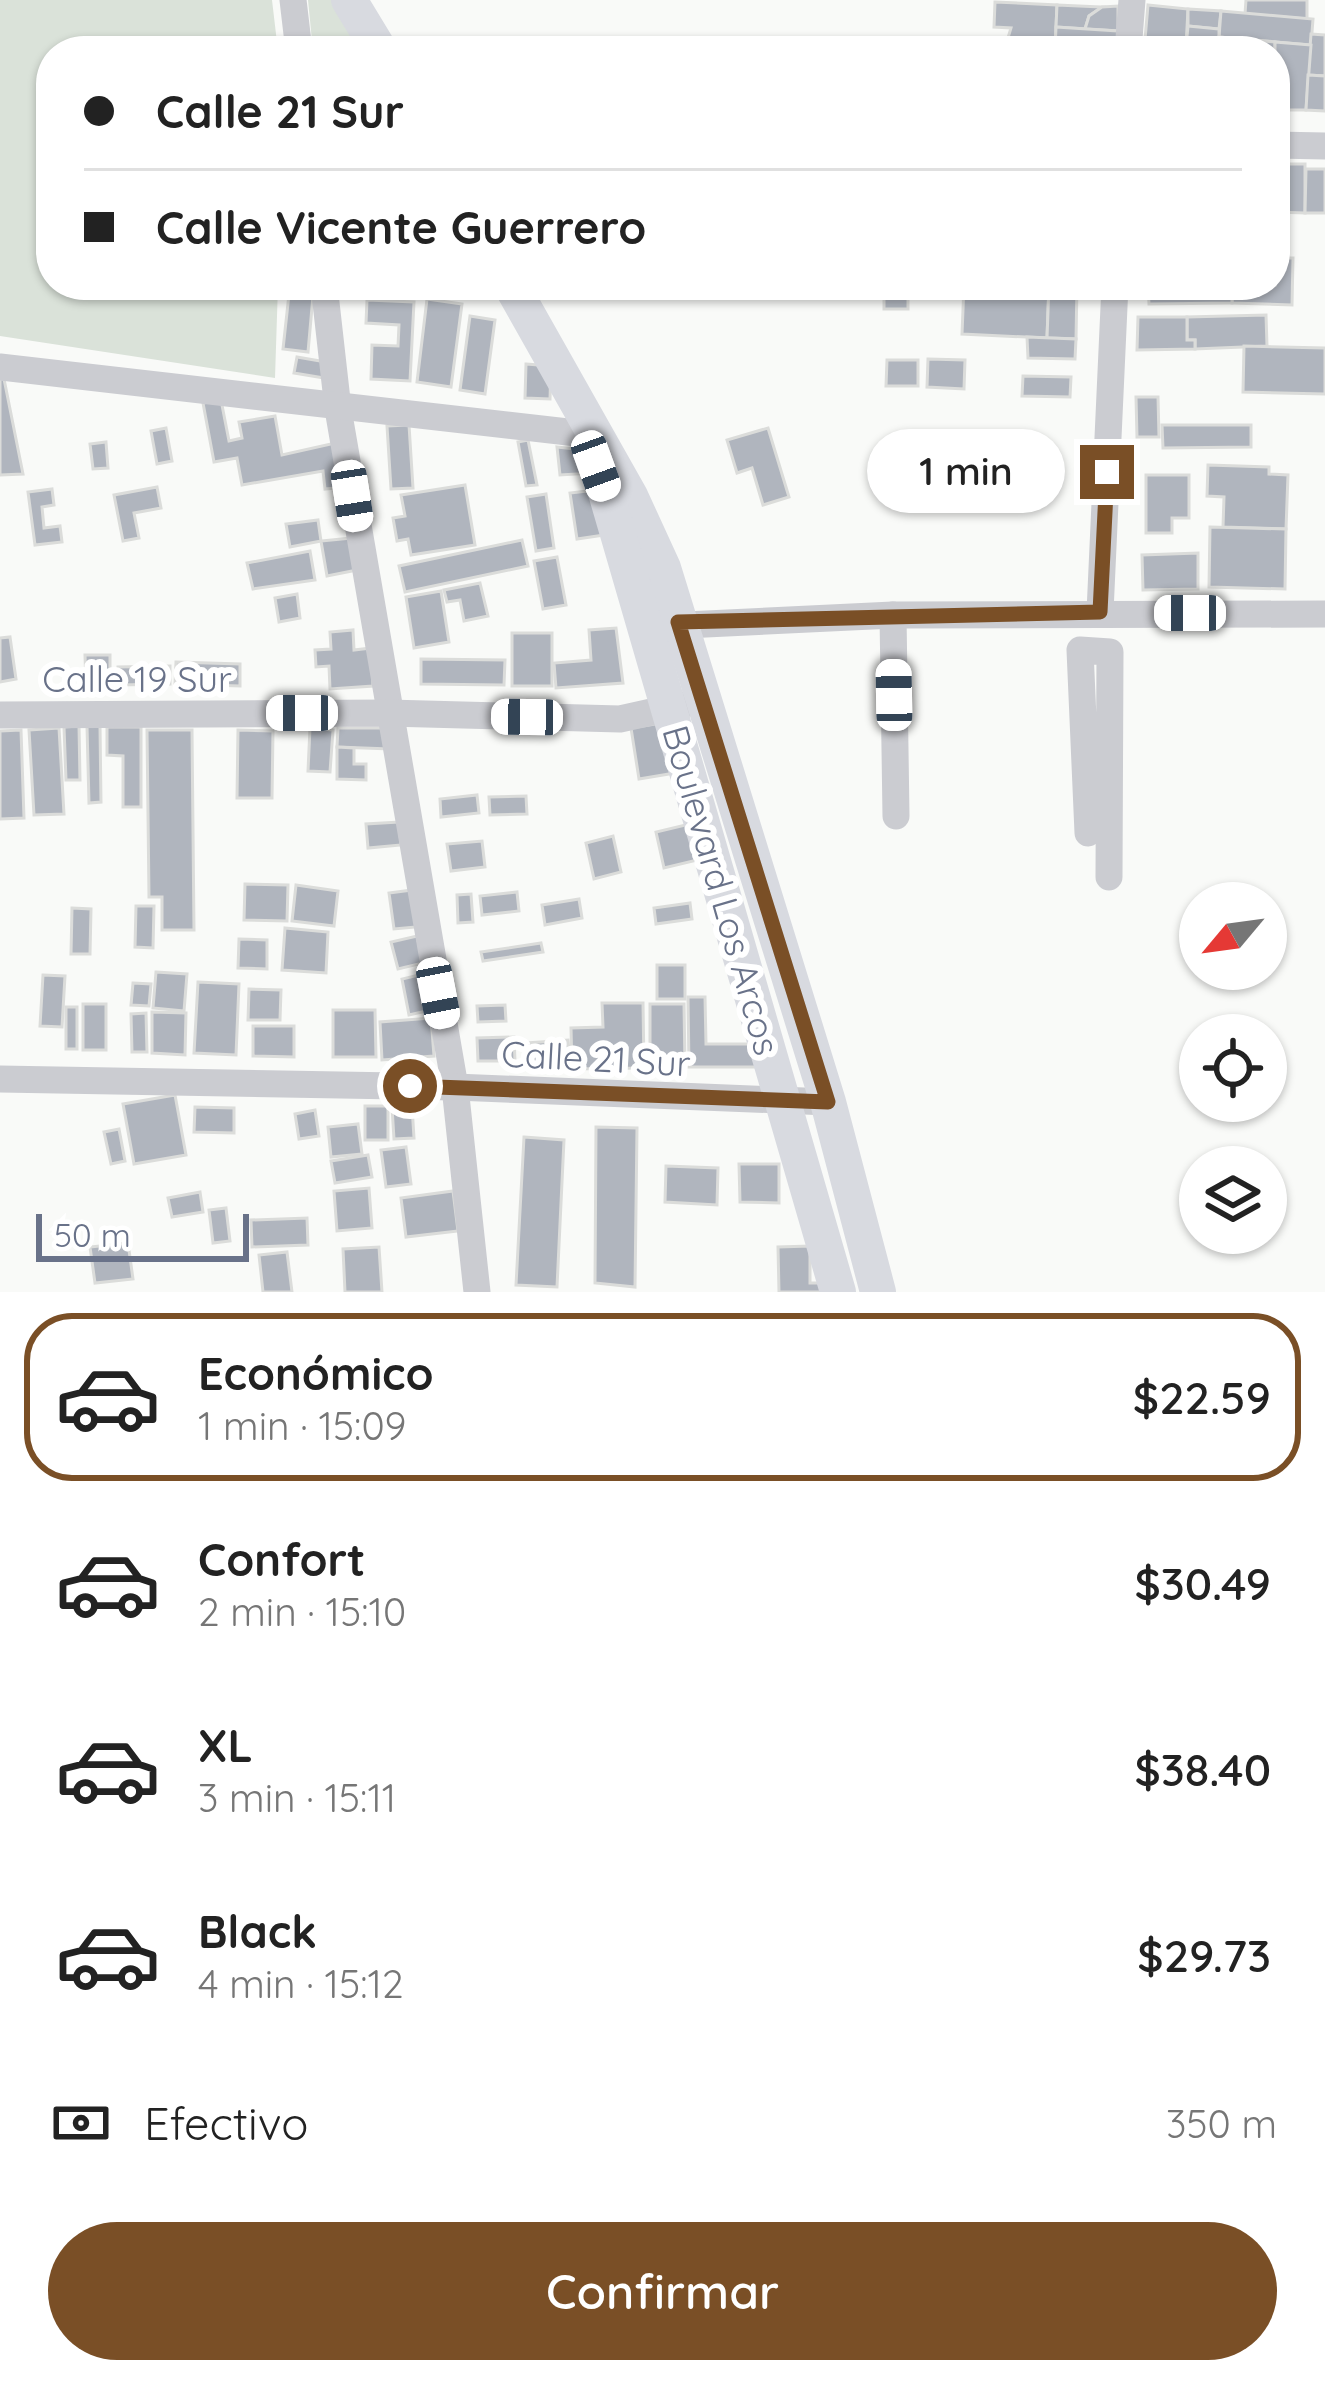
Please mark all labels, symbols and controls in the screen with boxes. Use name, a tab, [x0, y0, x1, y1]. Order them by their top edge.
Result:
text: Calle 21 Sur	[156, 83, 404, 139]
text: Calle Vicente Guerrero	[156, 199, 646, 255]
car	[567, 426, 625, 506]
callout: 1 min	[867, 430, 1065, 514]
route end	[1080, 445, 1134, 499]
text: 1 min	[919, 446, 1013, 495]
car	[329, 458, 375, 534]
car	[1154, 595, 1226, 631]
street label: Calle 19 Sur	[42, 656, 232, 701]
car	[875, 659, 913, 731]
car	[266, 695, 338, 731]
car	[491, 698, 563, 736]
street label: Boulevard Los Arcos	[653, 720, 791, 1060]
north arrow	[1179, 882, 1287, 990]
map controls	[1179, 882, 1287, 1254]
car	[413, 954, 463, 1032]
button: locate	[1179, 1014, 1287, 1122]
street label: Calle 21 Sur	[500, 1031, 692, 1085]
route start	[383, 1059, 437, 1113]
button: layers	[1179, 1146, 1287, 1254]
scale bar	[36, 1208, 249, 1261]
text: 50 m	[54, 1214, 131, 1255]
icon: car	[54, 1343, 162, 1451]
text: Económico	[198, 1345, 434, 1401]
text: $22.59	[1133, 1369, 1271, 1425]
text: 1 min · 15:09	[198, 1401, 406, 1450]
icon: car	[54, 1529, 162, 1637]
text: Confort	[198, 1531, 365, 1587]
text: $30.49	[1134, 1555, 1271, 1611]
text: 2 min · 15:10	[198, 1587, 406, 1636]
icon: car	[54, 1715, 162, 1823]
text: XL	[198, 1717, 253, 1773]
text: $38.40	[1134, 1741, 1271, 1797]
text: 3 min · 15:11	[198, 1773, 396, 1822]
icon: car	[54, 1901, 162, 2009]
text: Black	[198, 1903, 317, 1959]
text: $29.73	[1137, 1927, 1271, 1983]
text: 4 min · 15:12	[198, 1959, 404, 2008]
icon: cash	[48, 2090, 114, 2156]
text: Efectivo	[144, 2095, 308, 2151]
text: 350 m	[1166, 2099, 1277, 2148]
button: Confirmar	[48, 2222, 1277, 2360]

